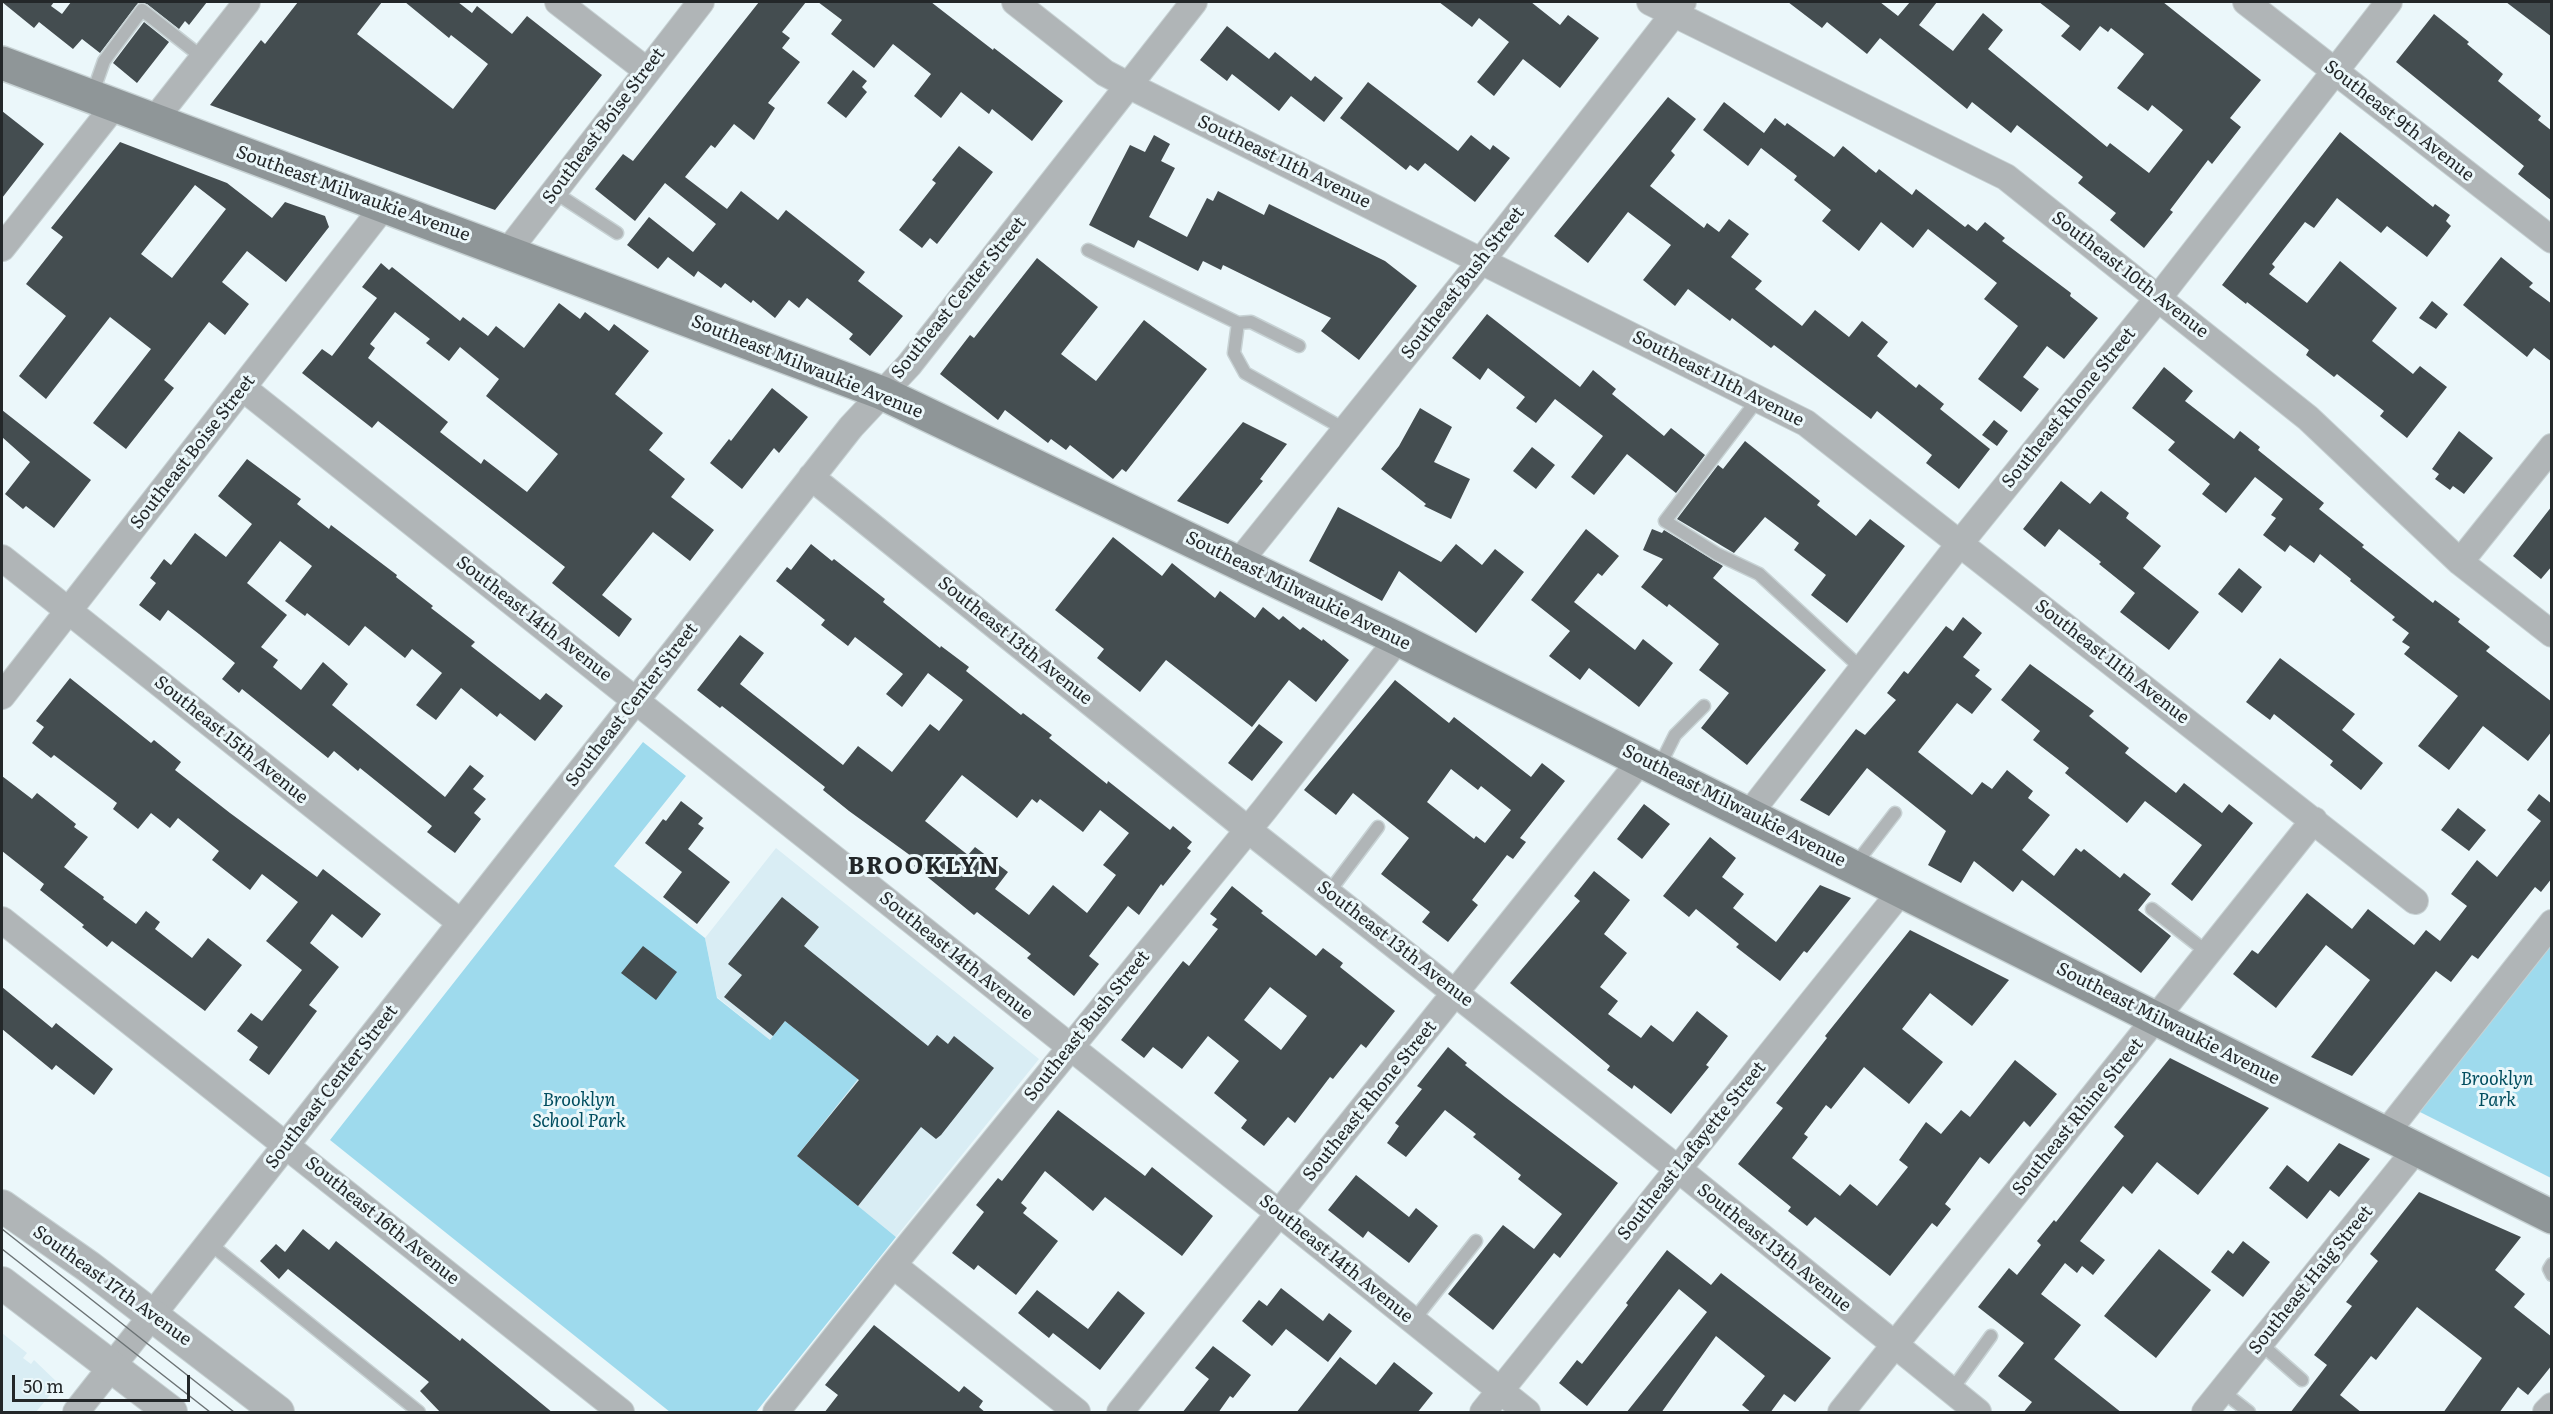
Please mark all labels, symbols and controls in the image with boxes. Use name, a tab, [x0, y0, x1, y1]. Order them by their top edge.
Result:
street label: Southeast Boise Street	[538, 44, 670, 208]
street label: Southeast 9th Avenue	[2320, 56, 2478, 186]
street label: Southeast 11th Avenue	[1194, 111, 1374, 213]
street label: Southeast Milwaukie Avenue	[233, 142, 473, 246]
street label: Southeast Bush Street	[1397, 203, 1529, 363]
street label: Southeast 10th Avenue	[2047, 207, 2213, 343]
street label: Southeast Center Street	[887, 213, 1031, 383]
street label: Southeast Milwaukie Avenue	[688, 311, 926, 423]
street label: Southeast Rhone Street	[1998, 323, 2140, 493]
street label: Southeast 11th Avenue	[1629, 326, 1807, 432]
street label: Southeast Boise Street	[126, 371, 260, 533]
street label: Southeast Milwaukie Avenue	[1182, 527, 1414, 655]
street label: Southeast 14th Avenue	[452, 552, 616, 686]
street label: Southeast 13th Avenue	[934, 572, 1096, 710]
street label: Southeast 11th Avenue	[2031, 595, 2193, 729]
street label: Southeast Center Street	[561, 619, 703, 791]
street label: Southeast 15th Avenue	[150, 671, 312, 809]
street label: Southeast Milwaukie Avenue	[1619, 740, 1849, 872]
district label: BROOKLYN	[848, 853, 1000, 881]
street label: Southeast 13th Avenue	[1313, 876, 1477, 1012]
street label: Southeast 14th Avenue	[875, 887, 1037, 1025]
street label: Southeast Bush Street	[1020, 946, 1154, 1106]
street label: Southeast Milwaukie Avenue	[2053, 958, 2283, 1090]
street label: Southeast Center Street	[261, 1001, 403, 1173]
street label: Southeast Rhone Street	[1299, 1016, 1441, 1186]
street label: Southeast Rhine Street	[2008, 1034, 2148, 1200]
street label: Southeast Lafayette Street	[1613, 1057, 1771, 1245]
park label: Brooklyn Park	[2461, 1069, 2533, 1112]
park label: Brooklyn School Park	[532, 1090, 626, 1132]
street label: Southeast 16th Avenue	[301, 1152, 463, 1290]
street label: Southeast 13th Avenue	[1693, 1179, 1855, 1317]
street label: Southeast 14th Avenue	[1255, 1190, 1417, 1328]
street label: Southeast Haig Street	[2244, 1201, 2378, 1359]
street label: Southeast 17th Avenue	[28, 1221, 196, 1351]
scale bar	[15, 1363, 194, 1401]
text: 50 m	[23, 1372, 64, 1399]

